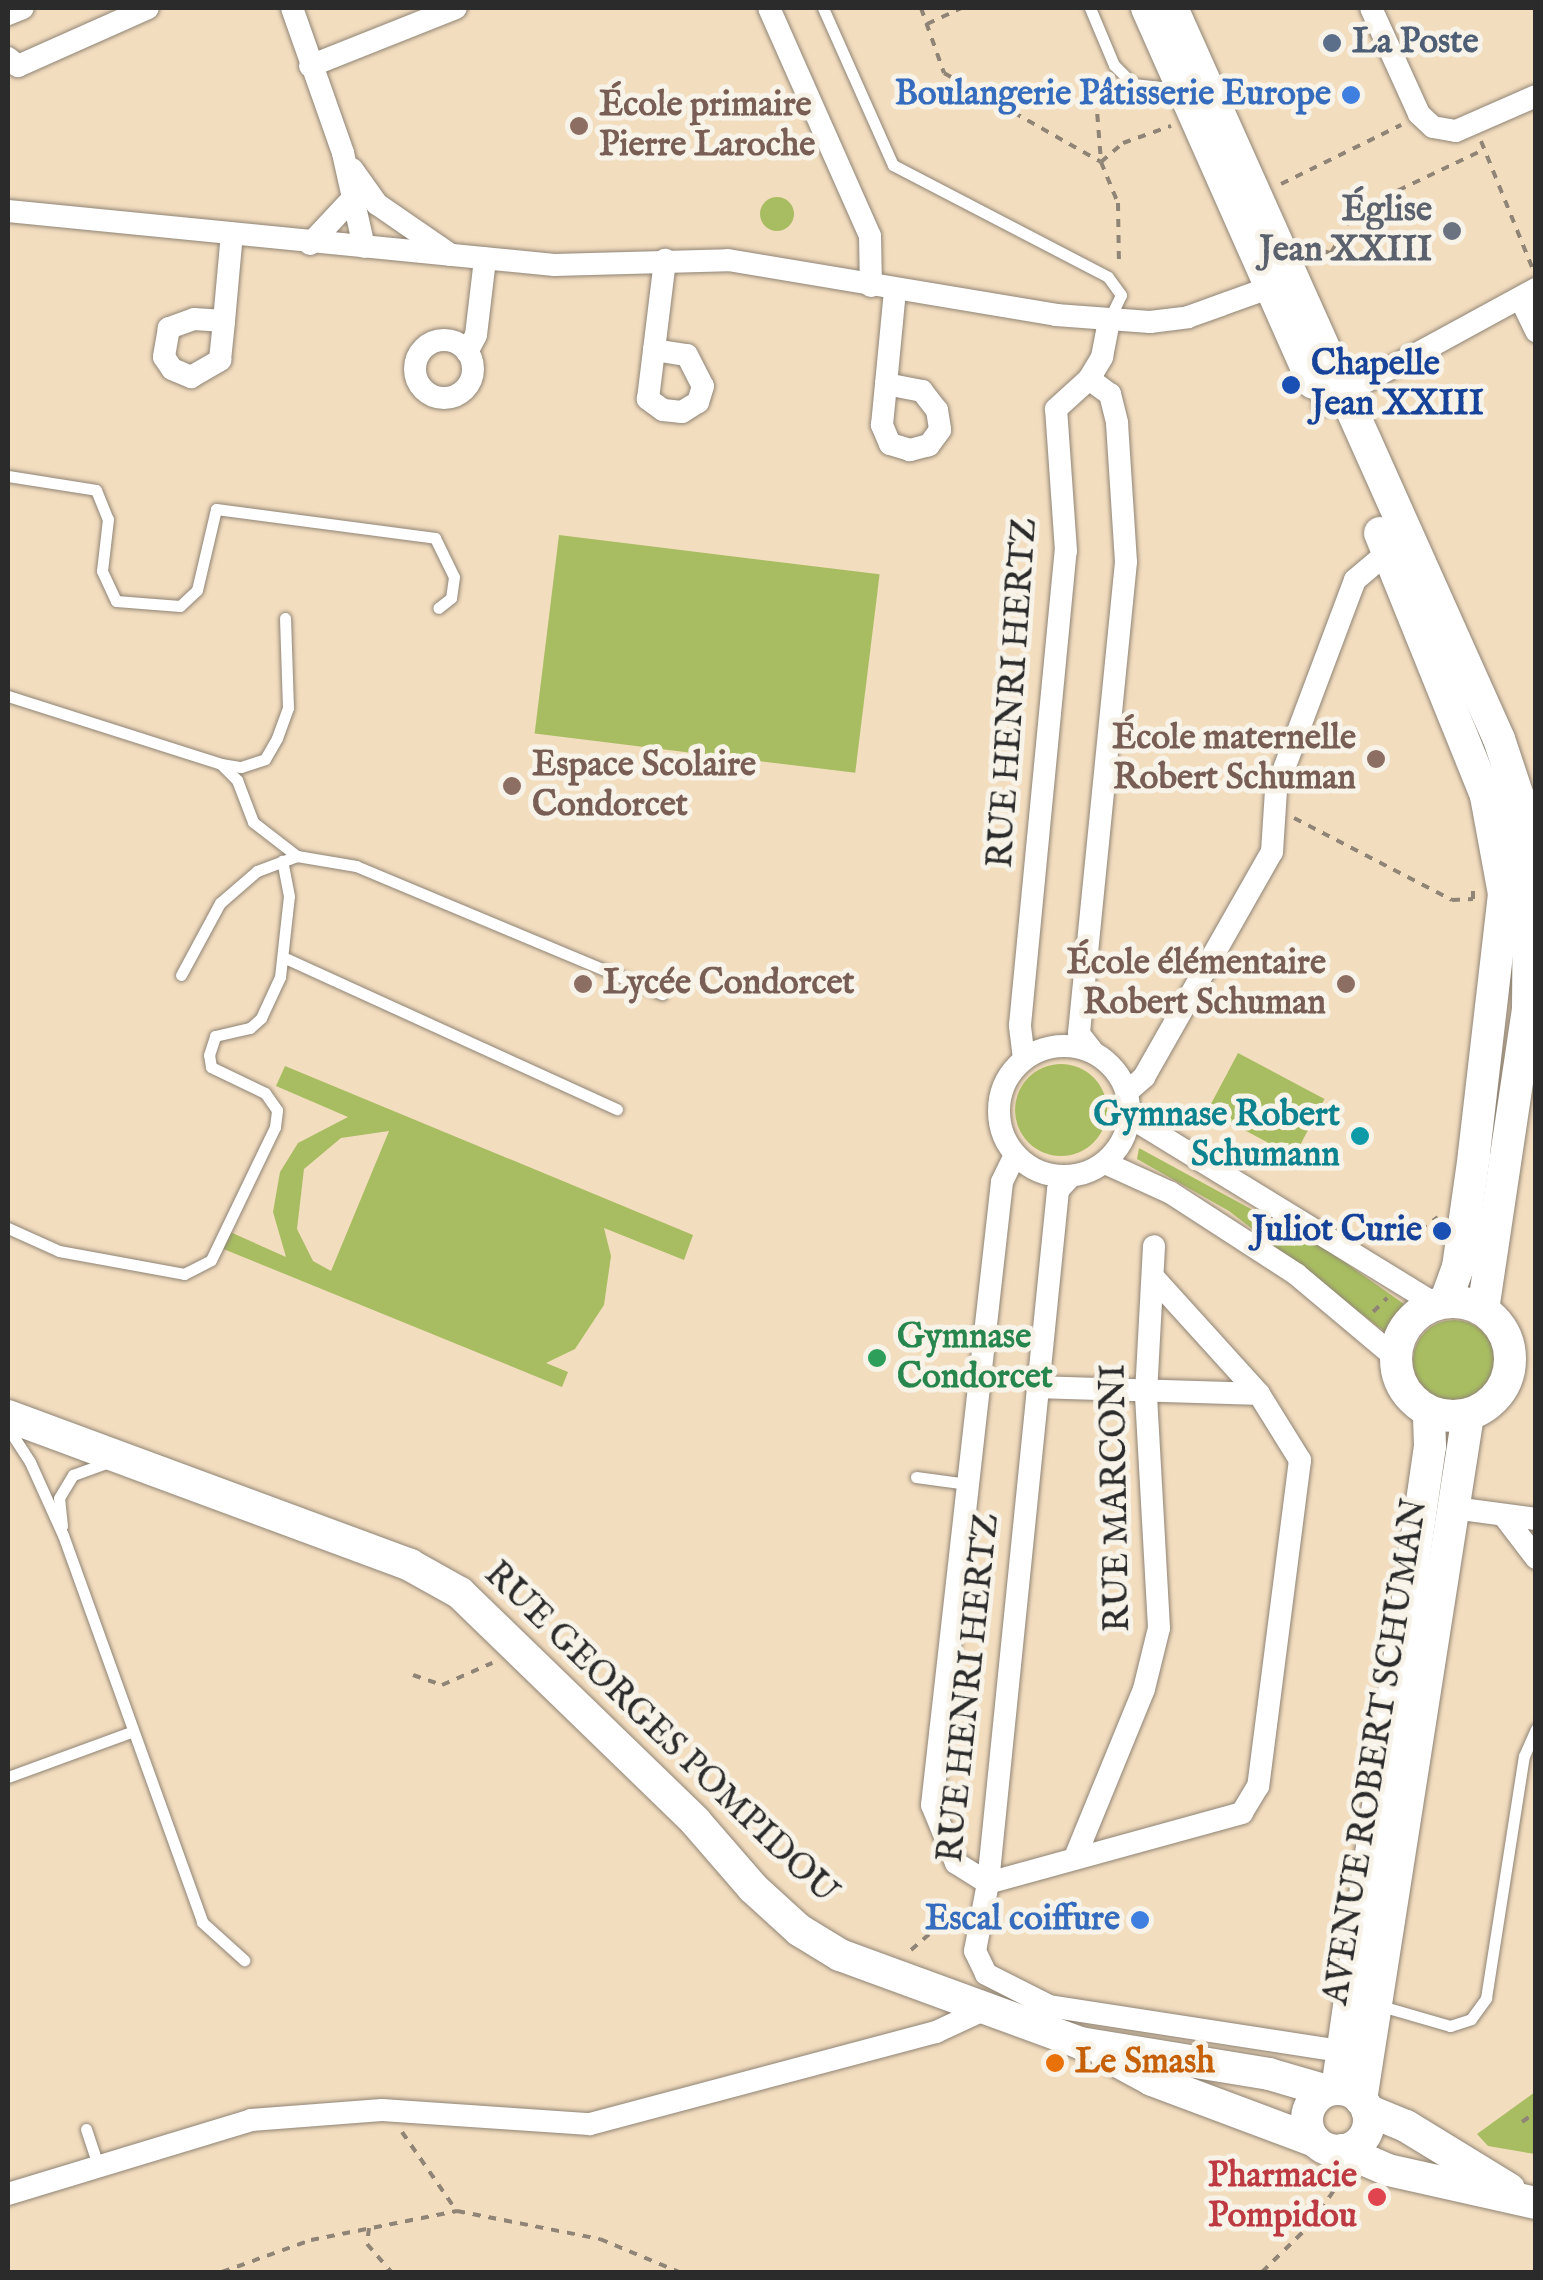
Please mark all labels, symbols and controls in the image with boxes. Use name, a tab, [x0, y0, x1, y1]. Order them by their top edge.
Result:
place label: La Poste	[1352, 22, 1478, 64]
marker: La Poste	[1321, 32, 1343, 54]
place label: Boulangerie Pâtisserie Europe	[895, 74, 1331, 116]
marker: Boulangerie Pâtisserie Europe	[1340, 84, 1362, 106]
place label: École primaire Pierre Laroche	[599, 85, 815, 167]
marker: École primaire Pierre Laroche	[568, 115, 590, 137]
place label: Église Jean XXIII	[1259, 190, 1432, 272]
marker: Église Jean XXIII	[1441, 220, 1463, 242]
place label: Chapelle Jean XXIII	[1311, 344, 1484, 426]
marker: Chapelle Jean XXIII	[1280, 374, 1302, 396]
street label: RUE HENRI HERTZ	[981, 517, 1047, 869]
place label: École maternelle Robert Schuman	[1112, 718, 1356, 800]
place label: Espace Scolaire Condorcet	[532, 745, 756, 827]
marker: École maternelle Robert Schuman	[1365, 748, 1387, 770]
marker: Espace Scolaire Condorcet	[501, 775, 523, 797]
place label: École élémentaire Robert Schuman	[1066, 943, 1326, 1025]
place label: Lycée Condorcet	[603, 963, 855, 1005]
marker: Lycée Condorcet	[572, 973, 594, 995]
marker: École élémentaire Robert Schuman	[1335, 973, 1357, 995]
place label: Gymnase Robert Schumann	[1093, 1095, 1340, 1177]
marker: Gymnase Robert Schumann	[1349, 1125, 1371, 1147]
place label: Juliot Curie	[1252, 1210, 1422, 1252]
marker: Juliot Curie	[1431, 1220, 1453, 1242]
place label: Gymnase Condorcet	[897, 1317, 1053, 1399]
marker: Gymnase Condorcet	[866, 1347, 888, 1369]
street label: RUE MARCONI	[1094, 1364, 1140, 1632]
street label: AVENUE ROBERT SCHUMAN	[1316, 1496, 1438, 2008]
street label: RUE HENRI HERTZ	[931, 1511, 1009, 1865]
street label: RUE GEORGES POMPIDOU	[475, 1554, 845, 1914]
place label: Escal coiffure	[925, 1899, 1120, 1941]
marker: Escal coiffure	[1129, 1909, 1151, 1931]
place label: Le Smash	[1075, 2042, 1215, 2084]
marker: Le Smash	[1044, 2052, 1066, 2074]
place label: Pharmacie Pompidou	[1208, 2156, 1357, 2238]
marker: Pharmacie Pompidou	[1366, 2186, 1388, 2208]

